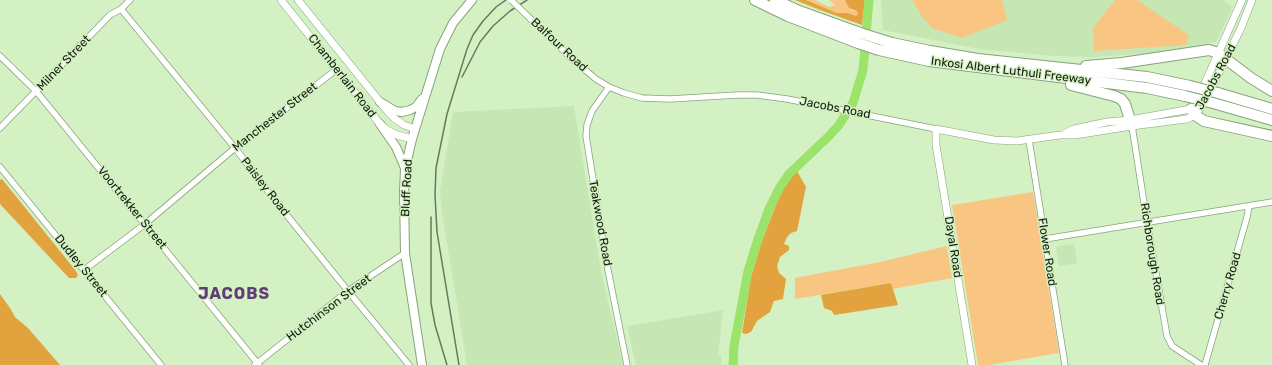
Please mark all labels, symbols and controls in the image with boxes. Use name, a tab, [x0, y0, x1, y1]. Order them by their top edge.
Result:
street label: Balfour Road	[528, 15, 590, 75]
street label: Chamberlain Road	[305, 31, 379, 121]
street label: Milner Street	[34, 32, 94, 94]
street label: Jacobs Road	[1193, 42, 1239, 112]
street label: Inkosi Albert Luthuli Freeway	[930, 54, 1092, 88]
street label: Manchester Street	[230, 79, 320, 155]
street label: Jacobs Road	[798, 94, 872, 122]
street label: Paisley Road	[238, 155, 292, 219]
street label: Bluff Road	[398, 159, 416, 217]
street label: Voortrekker Street	[94, 164, 170, 252]
street label: Teakwood Road	[585, 179, 615, 267]
street label: Richborough Road	[1137, 202, 1167, 306]
street label: Dayal Road	[941, 215, 965, 279]
street label: Flower Road	[1035, 217, 1059, 287]
street label: Dudley Street	[51, 232, 111, 300]
street label: Cherry Road	[1212, 251, 1244, 321]
street label: Hutchinson Street	[284, 271, 374, 345]
district label: JACOBS	[198, 284, 270, 304]

